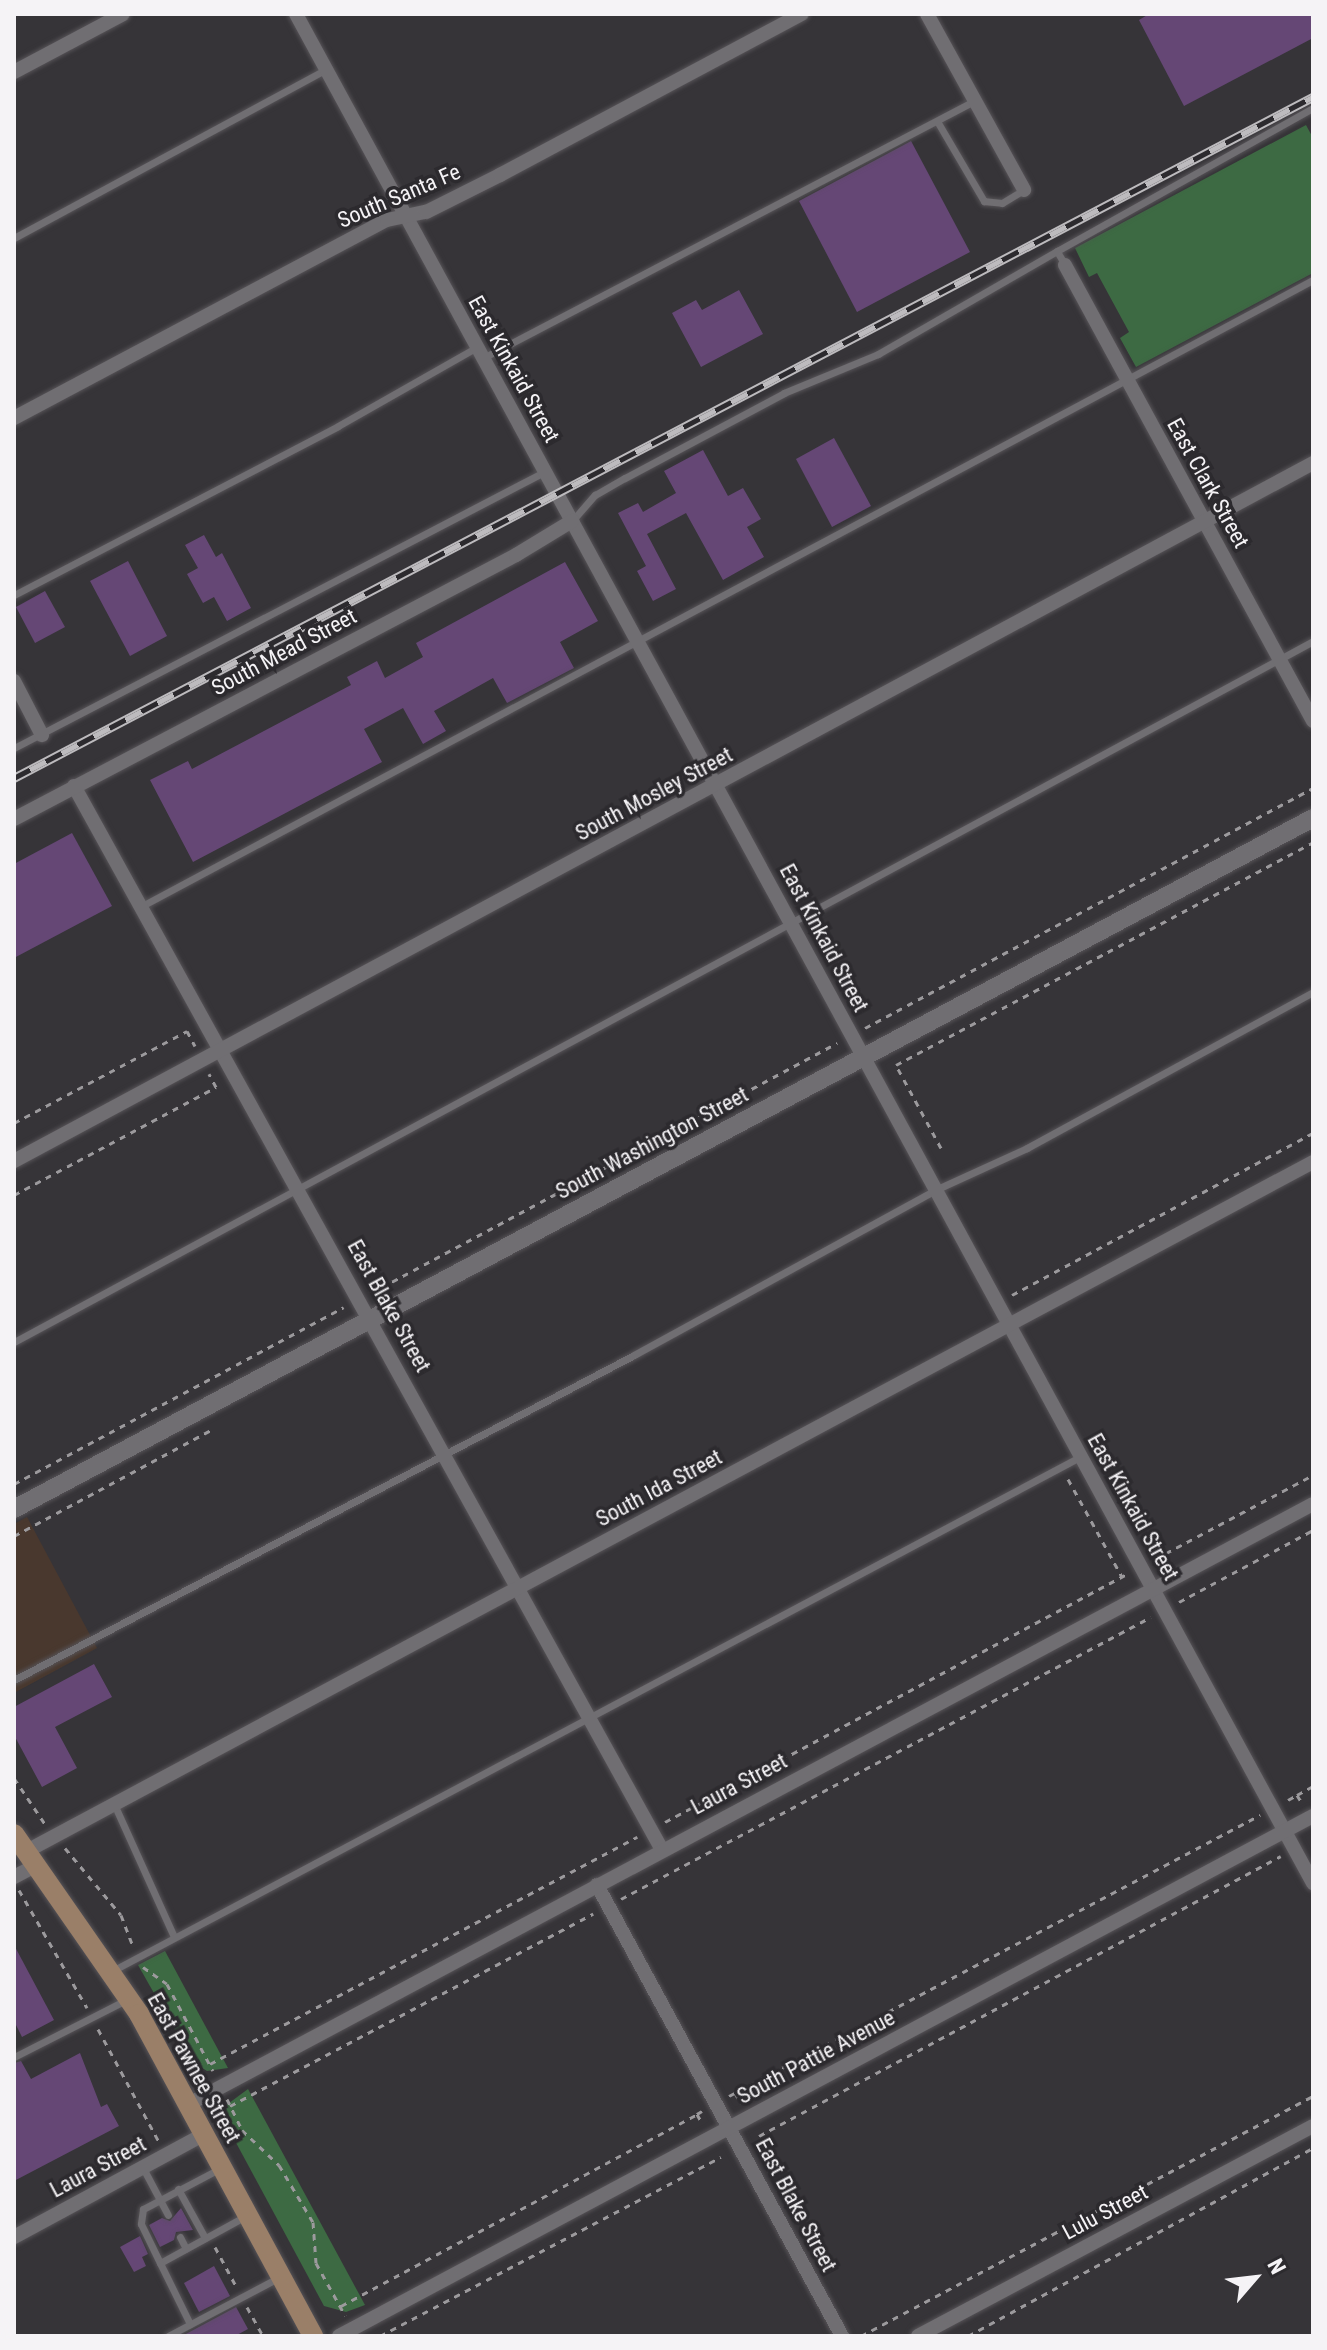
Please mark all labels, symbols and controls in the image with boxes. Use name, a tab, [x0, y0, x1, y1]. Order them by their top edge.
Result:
street label: South Santa Fe	[334, 158, 464, 234]
street label: East Kinkaid Street	[463, 291, 565, 447]
street label: East Clark Street	[1161, 413, 1255, 553]
street label: South Mead Street	[207, 603, 361, 701]
street label: South Mosley Street	[571, 742, 737, 846]
street label: East Kinkaid Street	[774, 859, 874, 1017]
street label: South Washington Street	[551, 1081, 753, 1205]
street label: East Blake Street	[342, 1235, 436, 1377]
street label: East Kinkaid Street	[1082, 1429, 1184, 1585]
street label: South Ida Street	[592, 1444, 726, 1532]
street label: Laura Street	[686, 1748, 792, 1820]
street label: East Pawnee Street	[142, 1988, 246, 2148]
street label: South Pattie Avenue	[733, 2004, 899, 2110]
street label: Laura Street	[45, 2131, 151, 2203]
street label: East Blake Street	[750, 2134, 842, 2276]
street label: Lulu Street	[1058, 2179, 1152, 2245]
north arrow	[1215, 2238, 1295, 2318]
text: N	[1262, 2255, 1291, 2278]

